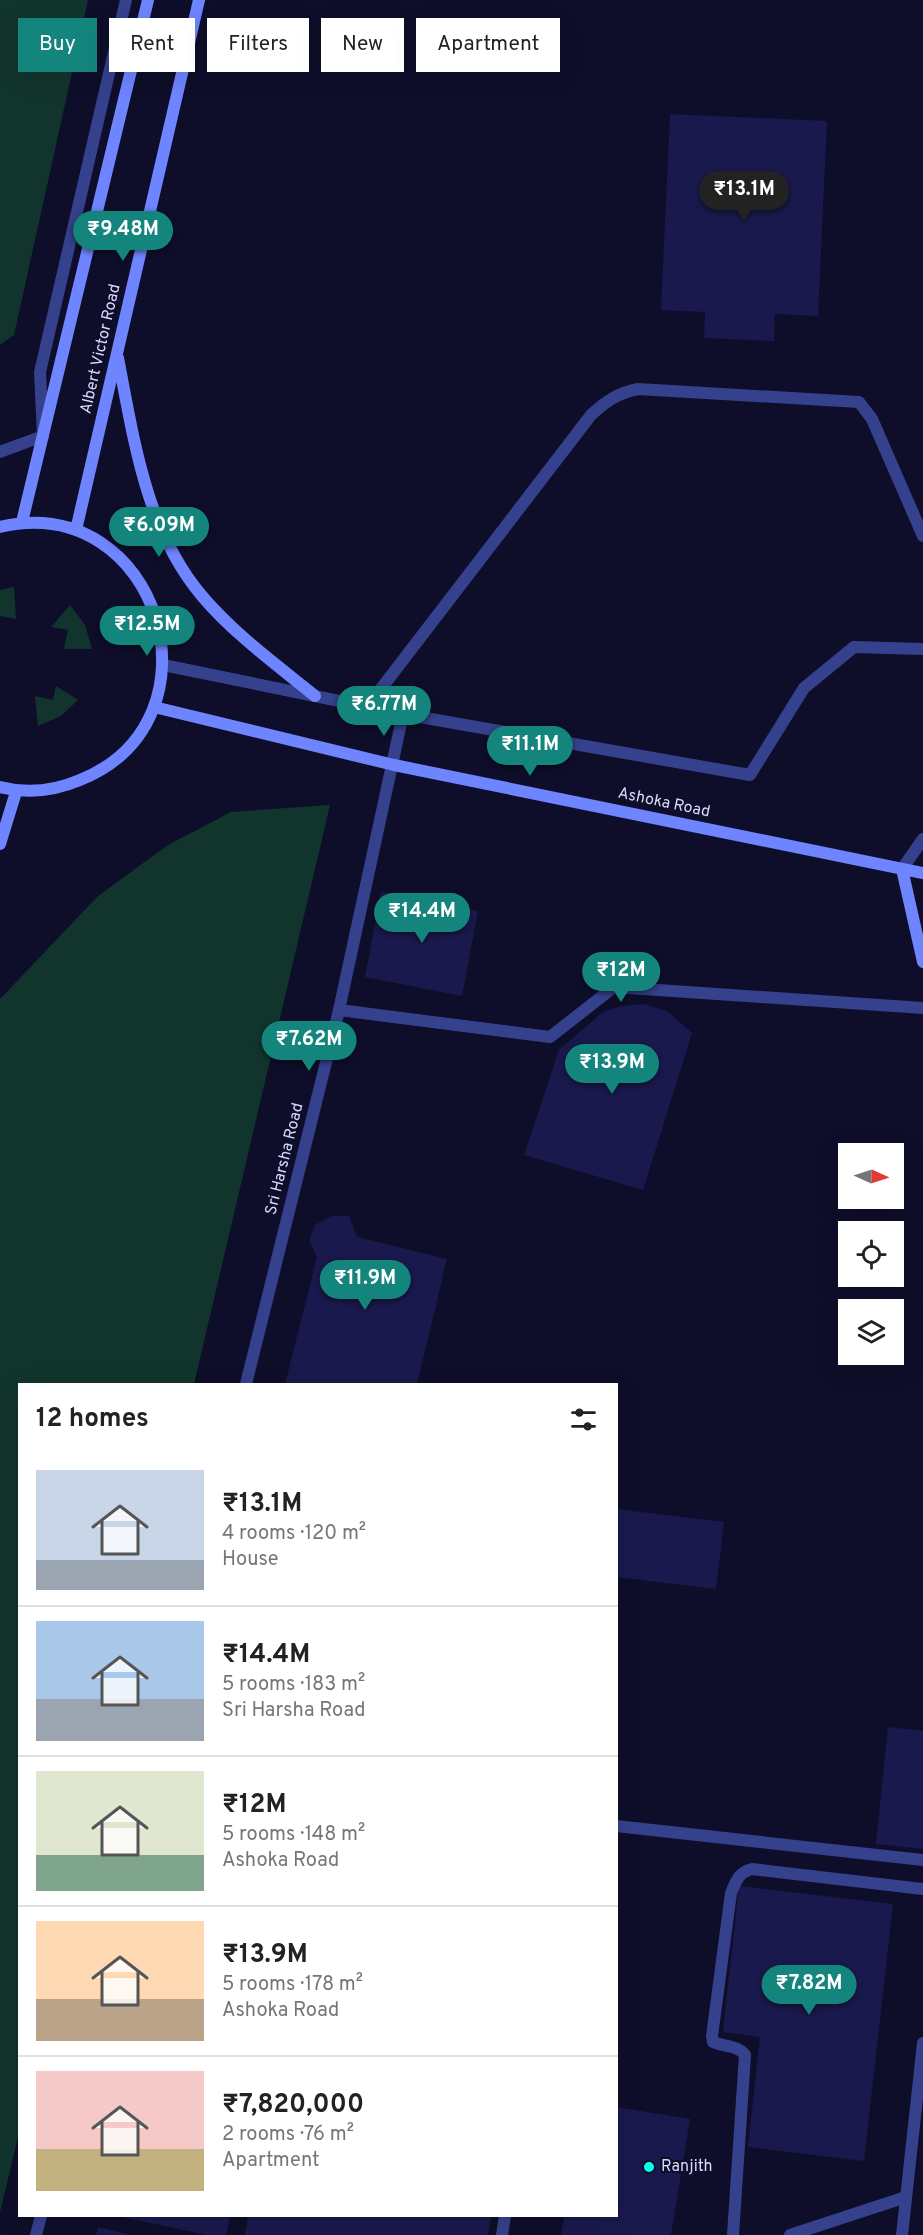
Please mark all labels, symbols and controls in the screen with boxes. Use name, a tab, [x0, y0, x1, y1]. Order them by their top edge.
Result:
chip: Buy	[18, 18, 97, 72]
chip: Rent	[109, 18, 195, 72]
chip: Filters	[207, 18, 309, 72]
chip: New	[321, 18, 404, 72]
chip: Apartment	[416, 18, 560, 72]
pin: ₹13.1M	[695, 171, 793, 222]
text: ₹13.1M	[713, 177, 775, 203]
pin: ₹9.48M	[74, 211, 172, 262]
text: ₹9.48M	[87, 217, 159, 243]
street label: Albert Victor Road	[76, 282, 126, 416]
pin: ₹6.09M	[110, 507, 208, 558]
text: ₹6.09M	[123, 513, 195, 539]
pin: ₹12.5M	[98, 606, 196, 657]
text: ₹12.5M	[114, 612, 180, 638]
pin: ₹6.77M	[335, 686, 433, 737]
text: ₹6.77M	[351, 692, 417, 718]
pin: ₹11.1M	[481, 726, 579, 777]
text: ₹11.1M	[501, 732, 559, 758]
street label: Ashoka Road	[616, 783, 712, 823]
pin: ₹14.4M	[373, 893, 471, 944]
text: ₹14.4M	[388, 899, 456, 925]
pin: ₹12M	[585, 952, 657, 1003]
text: ₹12M	[596, 958, 646, 984]
pin: ₹7.62M	[260, 1021, 358, 1072]
text: ₹7.62M	[276, 1027, 342, 1053]
pin: ₹13.9M	[563, 1044, 661, 1095]
text: ₹13.9M	[579, 1050, 645, 1076]
street label: Sri Harsha Road	[261, 1101, 309, 1217]
north arrow	[838, 1143, 904, 1209]
map controls	[838, 1143, 904, 1365]
button: locate	[838, 1221, 904, 1287]
pin: ₹11.9M	[316, 1260, 414, 1311]
text: ₹11.9M	[334, 1266, 396, 1292]
button: layers	[838, 1299, 904, 1365]
text: 12 homes	[36, 1403, 149, 1436]
icon: filters	[567, 1403, 600, 1436]
text: ₹13.1M	[222, 1488, 302, 1521]
icon: home	[84, 1494, 156, 1566]
text: 4 rooms · 120 m²	[222, 1521, 366, 1547]
text: House	[222, 1547, 278, 1573]
text: ₹14.4M	[222, 1639, 310, 1672]
icon: home	[84, 1645, 156, 1717]
text: 5 rooms · 183 m²	[222, 1672, 365, 1698]
text: Sri Harsha Road	[222, 1698, 365, 1724]
text: ₹12M	[222, 1789, 286, 1822]
icon: home	[84, 1795, 156, 1867]
text: 5 rooms · 148 m²	[222, 1822, 365, 1848]
text: Ashoka Road	[222, 1848, 339, 1874]
text: ₹13.9M	[222, 1939, 308, 1972]
icon: home	[84, 1945, 156, 2017]
pin: ₹7.82M	[760, 1965, 858, 2016]
text: ₹7.82M	[776, 1971, 842, 1997]
text: 5 rooms · 178 m²	[222, 1972, 363, 1998]
text: Ashoka Road	[222, 1998, 339, 2024]
text: ₹7,820,000	[222, 2089, 364, 2122]
icon: home	[84, 2095, 156, 2167]
text: 2 rooms · 76 m²	[222, 2122, 354, 2148]
text: Apartment	[222, 2148, 320, 2174]
place label: Ranjith	[661, 2157, 712, 2177]
marker: Ranjith	[642, 2160, 656, 2174]

